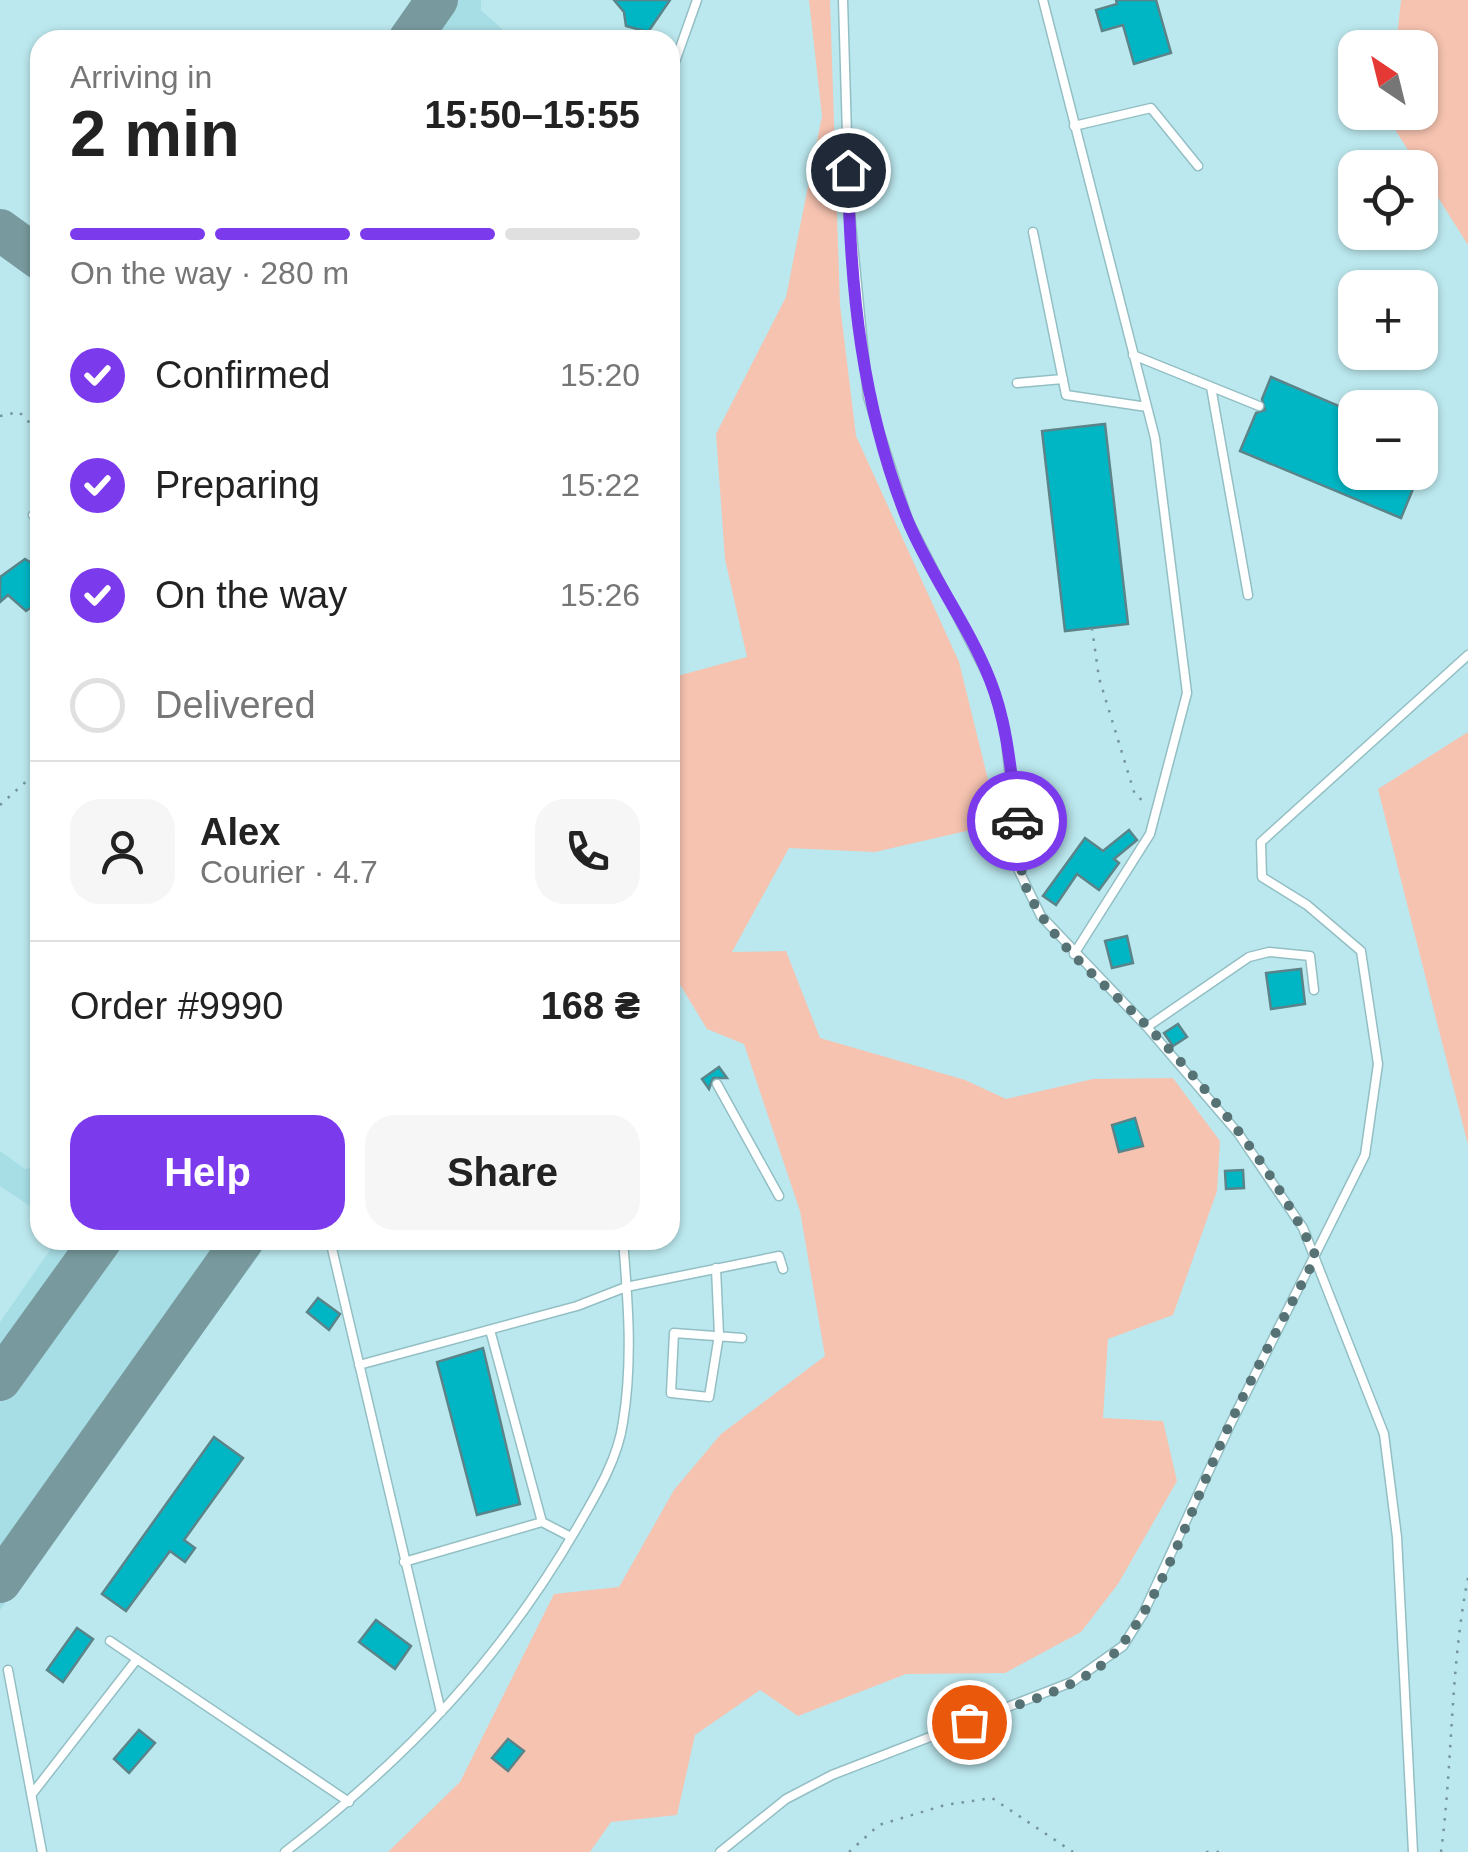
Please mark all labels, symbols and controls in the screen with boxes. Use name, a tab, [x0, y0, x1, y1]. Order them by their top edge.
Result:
north arrow	[1338, 30, 1438, 130]
map controls	[1338, 30, 1438, 490]
text: Arriving in	[70, 59, 212, 95]
text: 15:50–15:55	[424, 94, 640, 136]
text: 2 min	[70, 97, 240, 170]
pin	[806, 128, 891, 213]
icon: home	[821, 143, 876, 198]
button: locate	[1338, 150, 1438, 250]
text: On the way · 280 m	[70, 255, 349, 291]
button: +	[1338, 270, 1438, 370]
icon: check	[70, 348, 125, 403]
text: Confirmed	[155, 354, 330, 396]
text: 15:20	[560, 357, 640, 393]
button: −	[1338, 390, 1438, 490]
icon: check	[70, 458, 125, 513]
text: Preparing	[155, 464, 320, 506]
text: 15:22	[560, 467, 640, 503]
icon: check	[70, 568, 125, 623]
text: On the way	[155, 574, 347, 616]
text: 15:26	[560, 577, 640, 613]
text: Delivered	[155, 684, 316, 726]
courier	[967, 771, 1067, 871]
icon: car	[990, 794, 1045, 849]
button: person	[70, 799, 175, 904]
button: phone	[535, 799, 640, 904]
text: Alex	[200, 811, 280, 853]
text: Courier · 4.7	[200, 854, 378, 890]
text: Order #9990	[70, 985, 283, 1027]
text: 168 ₴	[541, 985, 640, 1027]
button: Help	[70, 1115, 345, 1230]
button: Share	[365, 1115, 640, 1230]
pin	[927, 1680, 1012, 1765]
icon: bag	[942, 1695, 997, 1750]

